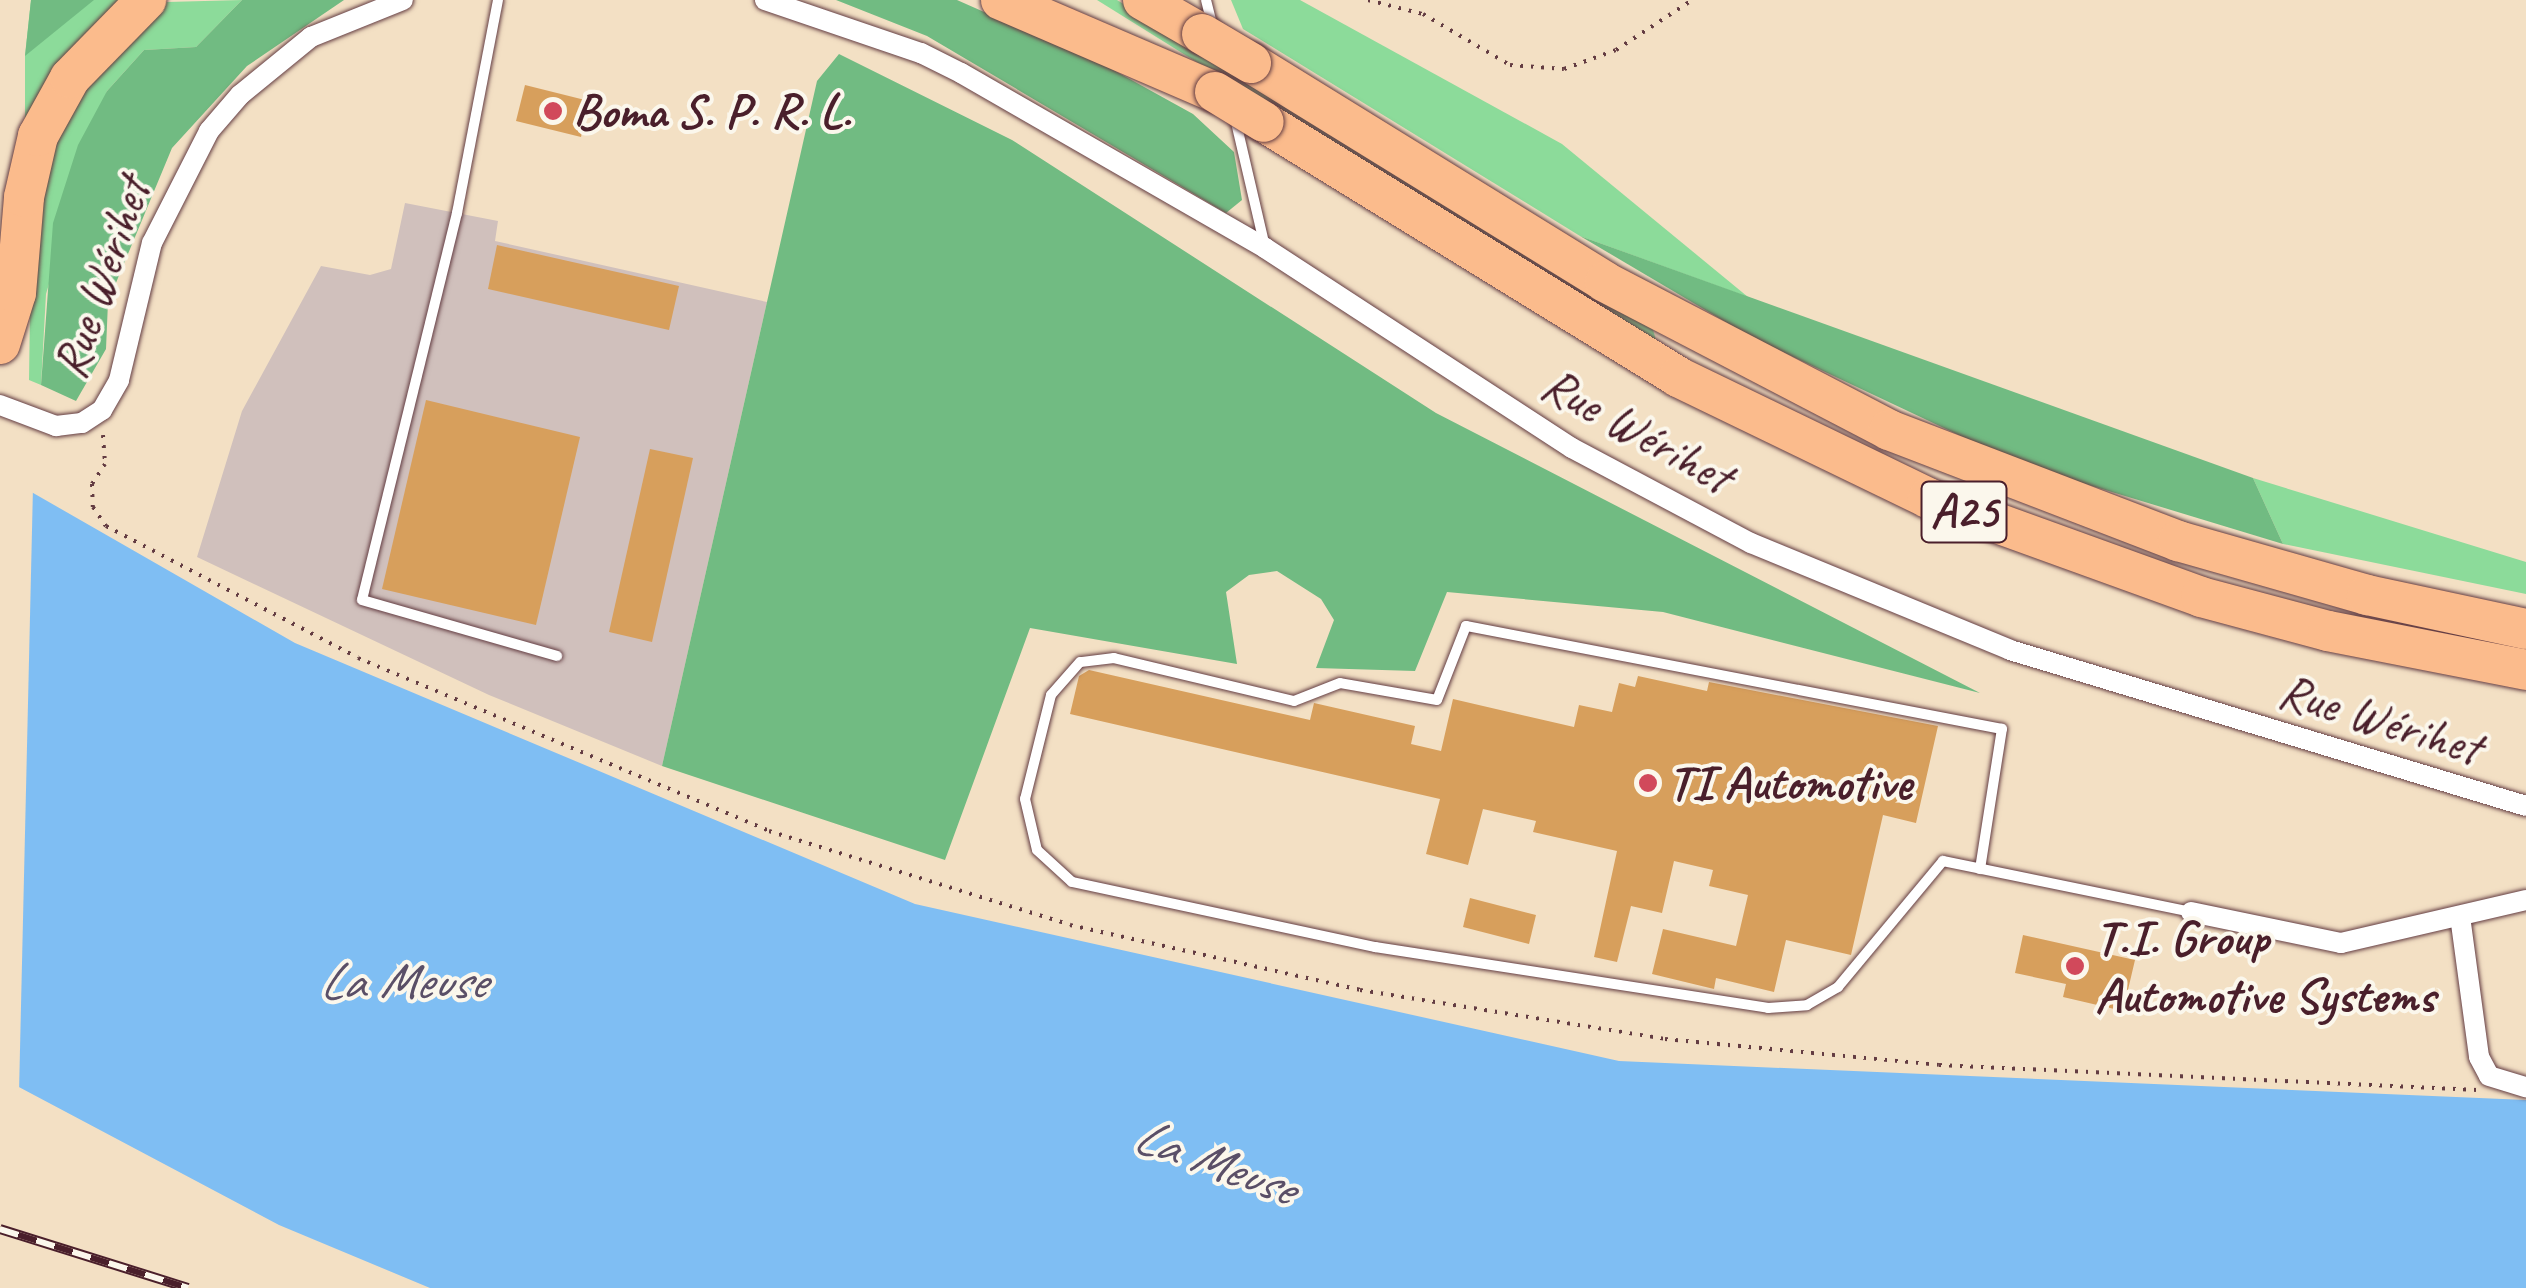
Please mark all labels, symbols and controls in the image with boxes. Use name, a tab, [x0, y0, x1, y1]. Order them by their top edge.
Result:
place label: Boma S. P. R. L.	[573, 81, 851, 141]
marker: Boma S. P. R. L.	[542, 100, 564, 122]
street label: Rue Wérihet	[39, 170, 163, 386]
street label: Rue Wérihet	[1532, 353, 1742, 507]
road number: A25	[1919, 469, 2009, 555]
street label: Rue Wérihet	[2272, 660, 2488, 778]
place label: TI Automotive	[1668, 753, 1911, 813]
marker: TI Automotive	[1637, 772, 1659, 794]
place label: T.I. Group Automotive Systems	[2095, 907, 2432, 1024]
water label: La Meuse	[319, 951, 485, 1013]
marker: T.I. Group Automotive Systems	[2064, 955, 2086, 977]
water label: La Meuse	[1125, 1104, 1303, 1220]

